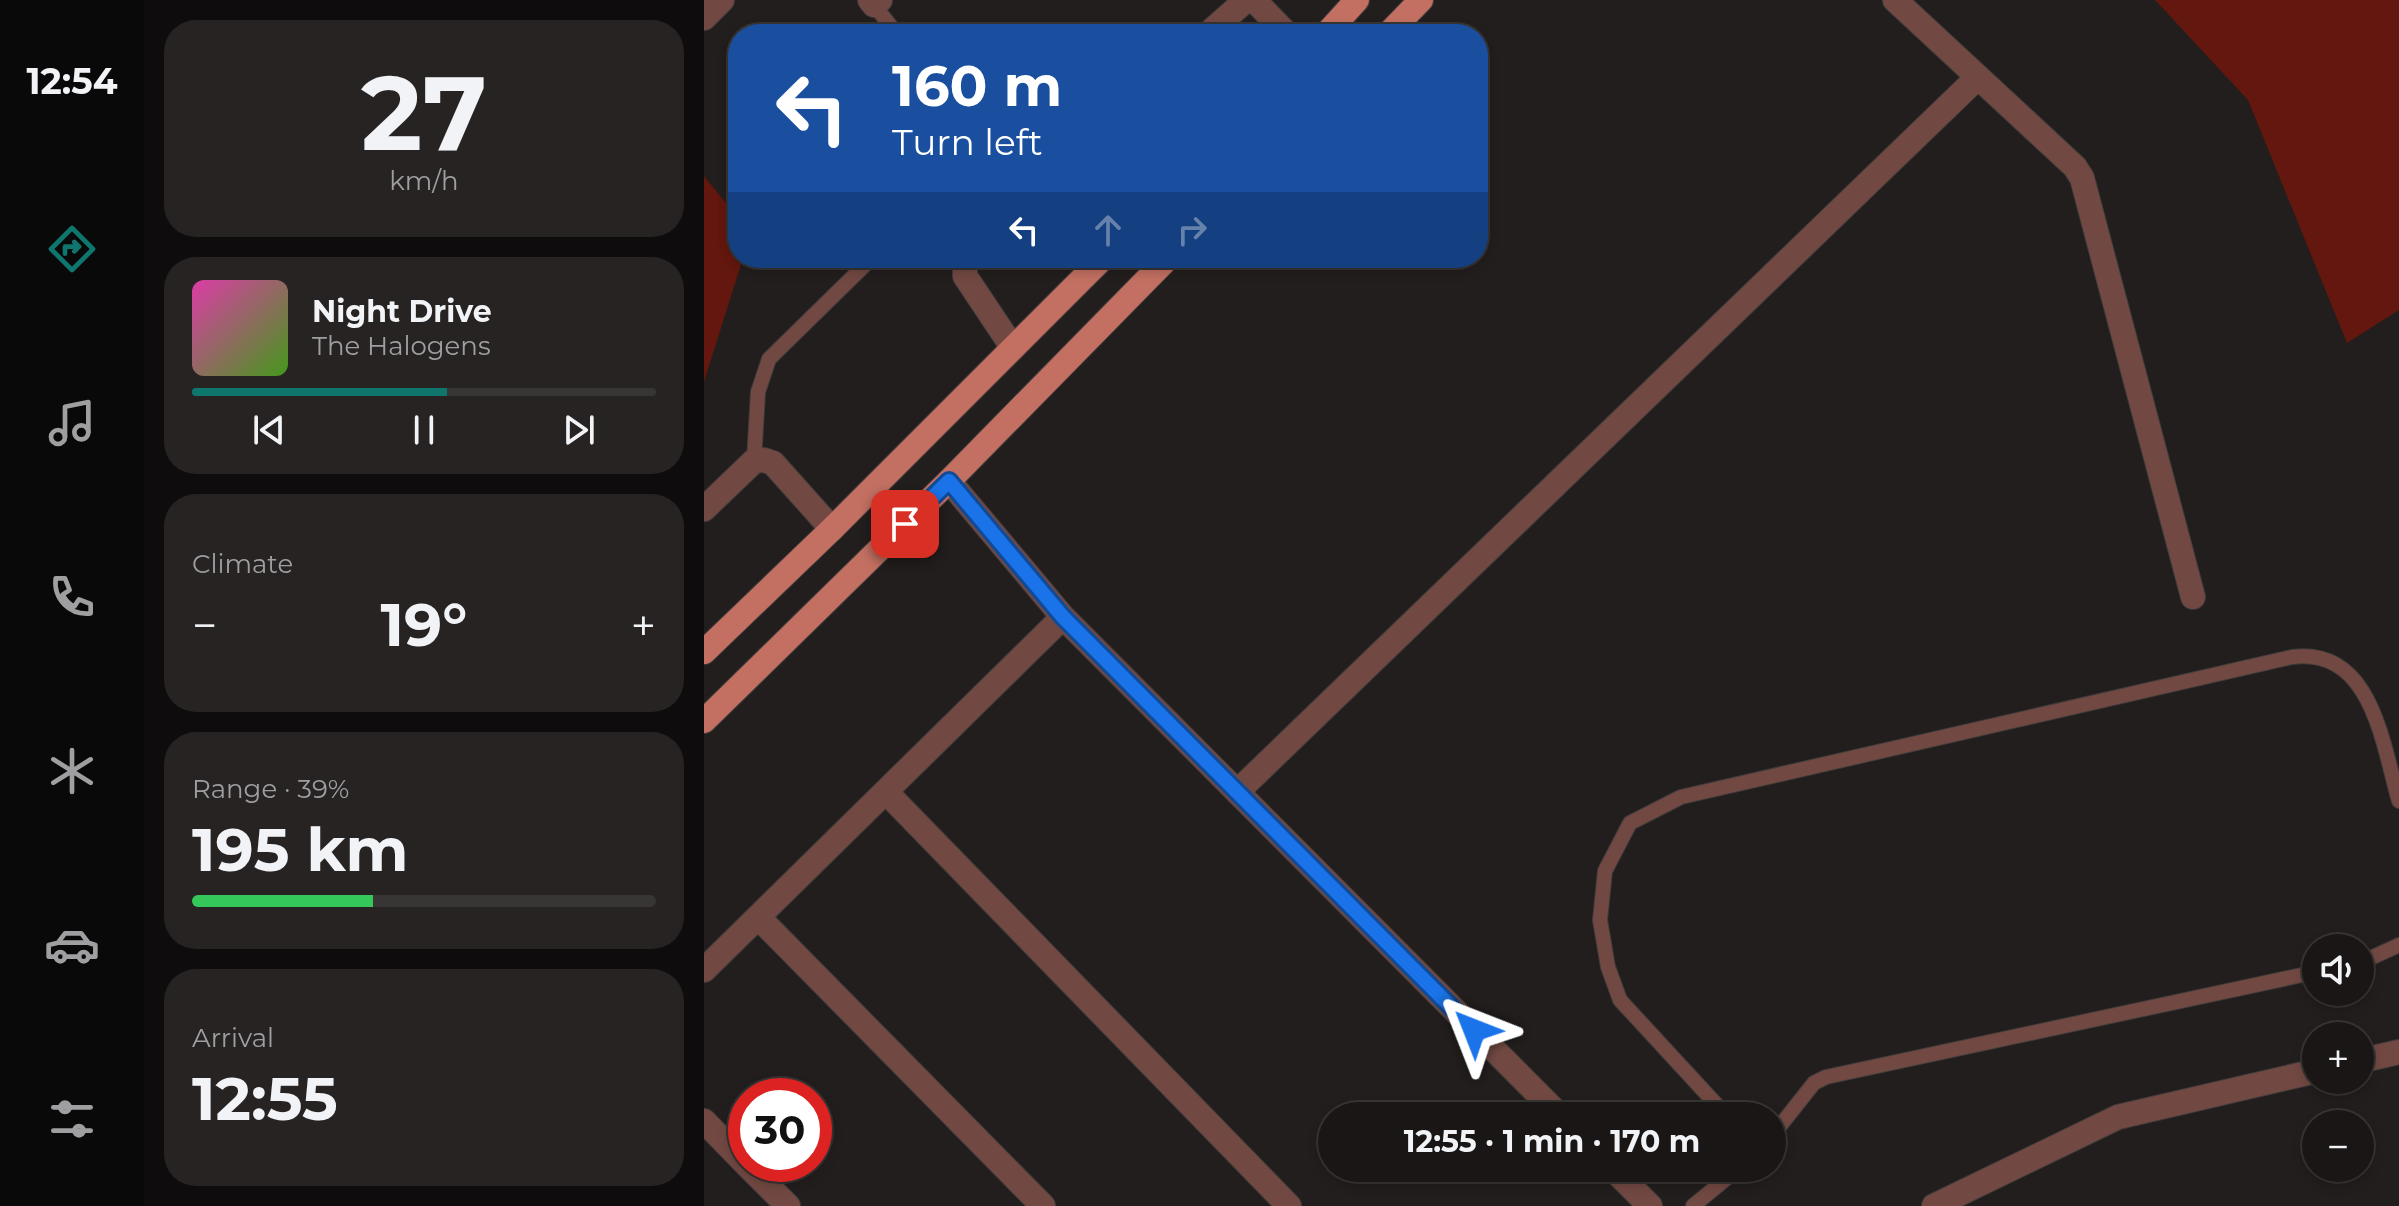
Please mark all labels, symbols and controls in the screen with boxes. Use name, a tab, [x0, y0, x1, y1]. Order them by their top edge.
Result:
text: 27	[361, 49, 487, 176]
text: 160 m	[892, 52, 1062, 120]
icon: left	[760, 56, 864, 160]
text: 12:54	[26, 59, 118, 103]
text: Turn left	[892, 120, 1043, 164]
text: km/h	[389, 165, 459, 197]
icon: left	[1002, 208, 1046, 252]
icon: ahead	[1086, 208, 1130, 252]
icon: right	[1170, 208, 1214, 252]
icon: directions	[44, 221, 100, 277]
text: Night Drive	[312, 293, 492, 330]
text: The Halogens	[312, 330, 491, 362]
icon: music	[44, 395, 100, 451]
icon: previous	[247, 408, 291, 452]
icon: pause	[402, 408, 446, 452]
icon: next	[557, 408, 601, 452]
pin	[871, 490, 939, 558]
icon: arrive	[883, 502, 927, 546]
text: Climate	[192, 548, 293, 580]
icon: phone	[44, 569, 100, 625]
text: 19°	[381, 588, 467, 661]
text: −	[192, 598, 217, 652]
text: +	[631, 598, 656, 652]
icon: climate	[44, 743, 100, 799]
text: Range · 39%	[192, 773, 349, 805]
text: 195 km	[192, 813, 408, 886]
icon: car	[44, 917, 100, 973]
map controls	[2302, 934, 2374, 1182]
button: sound	[2302, 934, 2374, 1006]
position arrow	[1432, 988, 1516, 1072]
text: Arrival	[192, 1022, 274, 1054]
button: +	[2302, 1022, 2374, 1094]
text: 12:55	[192, 1062, 338, 1135]
speed limit sign: 30	[728, 1078, 832, 1182]
icon: filters	[44, 1091, 100, 1147]
button: −	[2302, 1110, 2374, 1182]
text: 12:55 · 1 min · 170 m	[1404, 1123, 1700, 1160]

